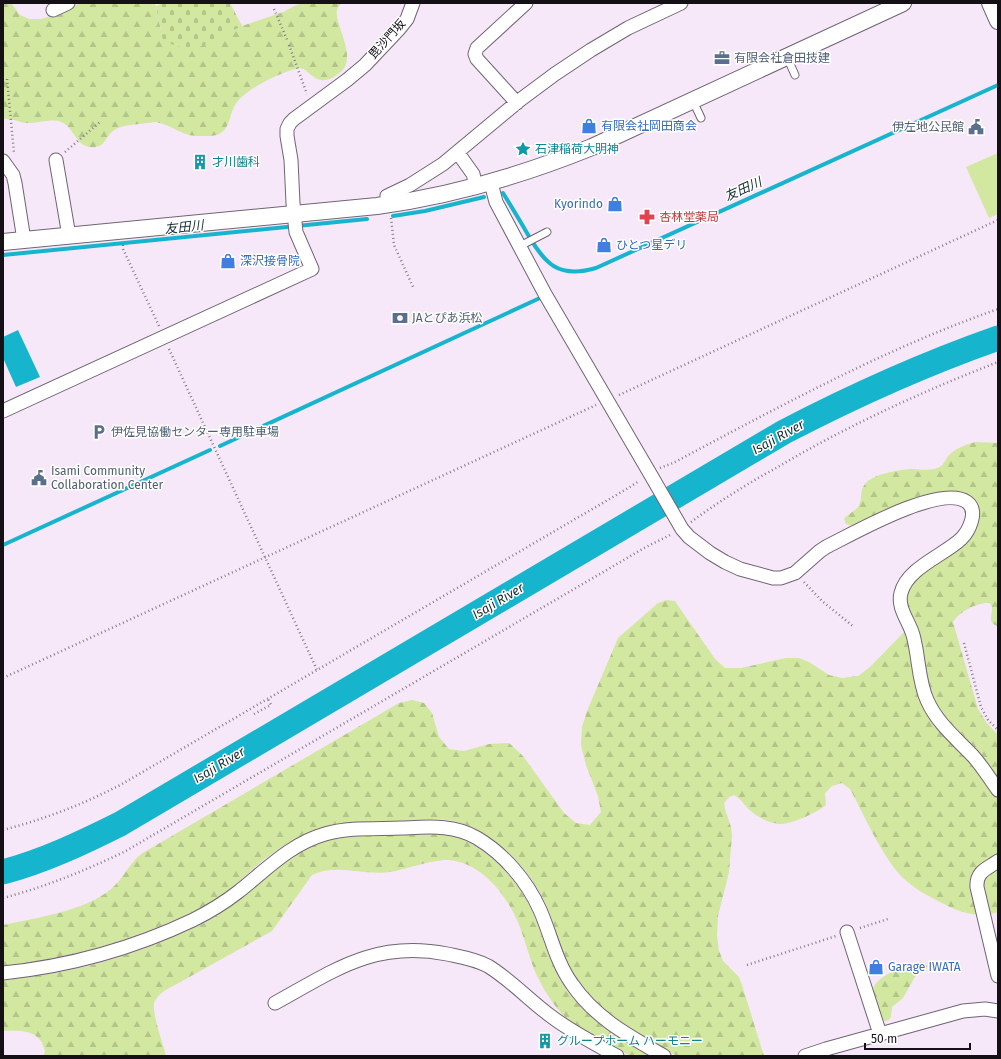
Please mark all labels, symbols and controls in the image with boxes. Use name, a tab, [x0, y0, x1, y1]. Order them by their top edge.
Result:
street label: 毘沙門坂	[366, 16, 408, 62]
office icon: 有限会社倉田技建	[713, 49, 731, 67]
place label: 有限会社倉田技建	[734, 51, 830, 65]
shop icon: 有限会社岡田商会	[580, 117, 598, 135]
public building icon: 伊左地公民館	[967, 118, 985, 136]
place label: 有限会社岡田商会	[601, 119, 697, 133]
place label: 伊左地公民館	[892, 120, 964, 134]
place icon: 石津稲荷大明神	[514, 140, 532, 158]
place label: 石津稲荷大明神	[535, 142, 619, 156]
building icon: 才川歯科	[191, 153, 209, 171]
place label: 才川歯科	[212, 155, 260, 169]
water label: 友田川	[722, 173, 766, 204]
shop icon: Kyorindo	[606, 195, 624, 213]
place label: Kyorindo	[554, 197, 603, 211]
pharmacy icon: 杏林堂薬局	[638, 208, 656, 226]
place label: 杏林堂薬局	[659, 210, 719, 224]
water label: 友田川	[164, 217, 206, 236]
shop icon: ひとつ星デリ	[595, 236, 613, 254]
place label: ひとつ星デリ	[616, 238, 687, 252]
shop icon: 深沢接骨院	[219, 252, 237, 270]
place label: 深沢接骨院	[240, 254, 300, 268]
bank icon: JAとぴあ浜松	[391, 309, 409, 327]
place label: JAとぴあ浜松	[412, 311, 483, 325]
water label: Isaji River	[749, 416, 808, 457]
parking icon: 伊佐見協働センター専用駐車場	[90, 423, 108, 441]
place label: 伊佐見協働センター専用駐車場	[111, 425, 279, 439]
place label: Isami Community Collaboration Center	[51, 464, 164, 492]
public building icon: Isami Community Collaboration Center	[30, 469, 48, 487]
water label: Isaji River	[470, 579, 527, 622]
water label: Isaji River	[191, 743, 248, 786]
shop icon: Garage IWATA	[867, 958, 885, 976]
place label: Garage IWATA	[888, 960, 961, 974]
scale bar	[865, 1025, 970, 1051]
building icon: グループホーム ハーモニー	[536, 1032, 554, 1050]
text: 50 m	[871, 1032, 897, 1046]
place label: グループホーム ハーモニー	[557, 1034, 703, 1048]

